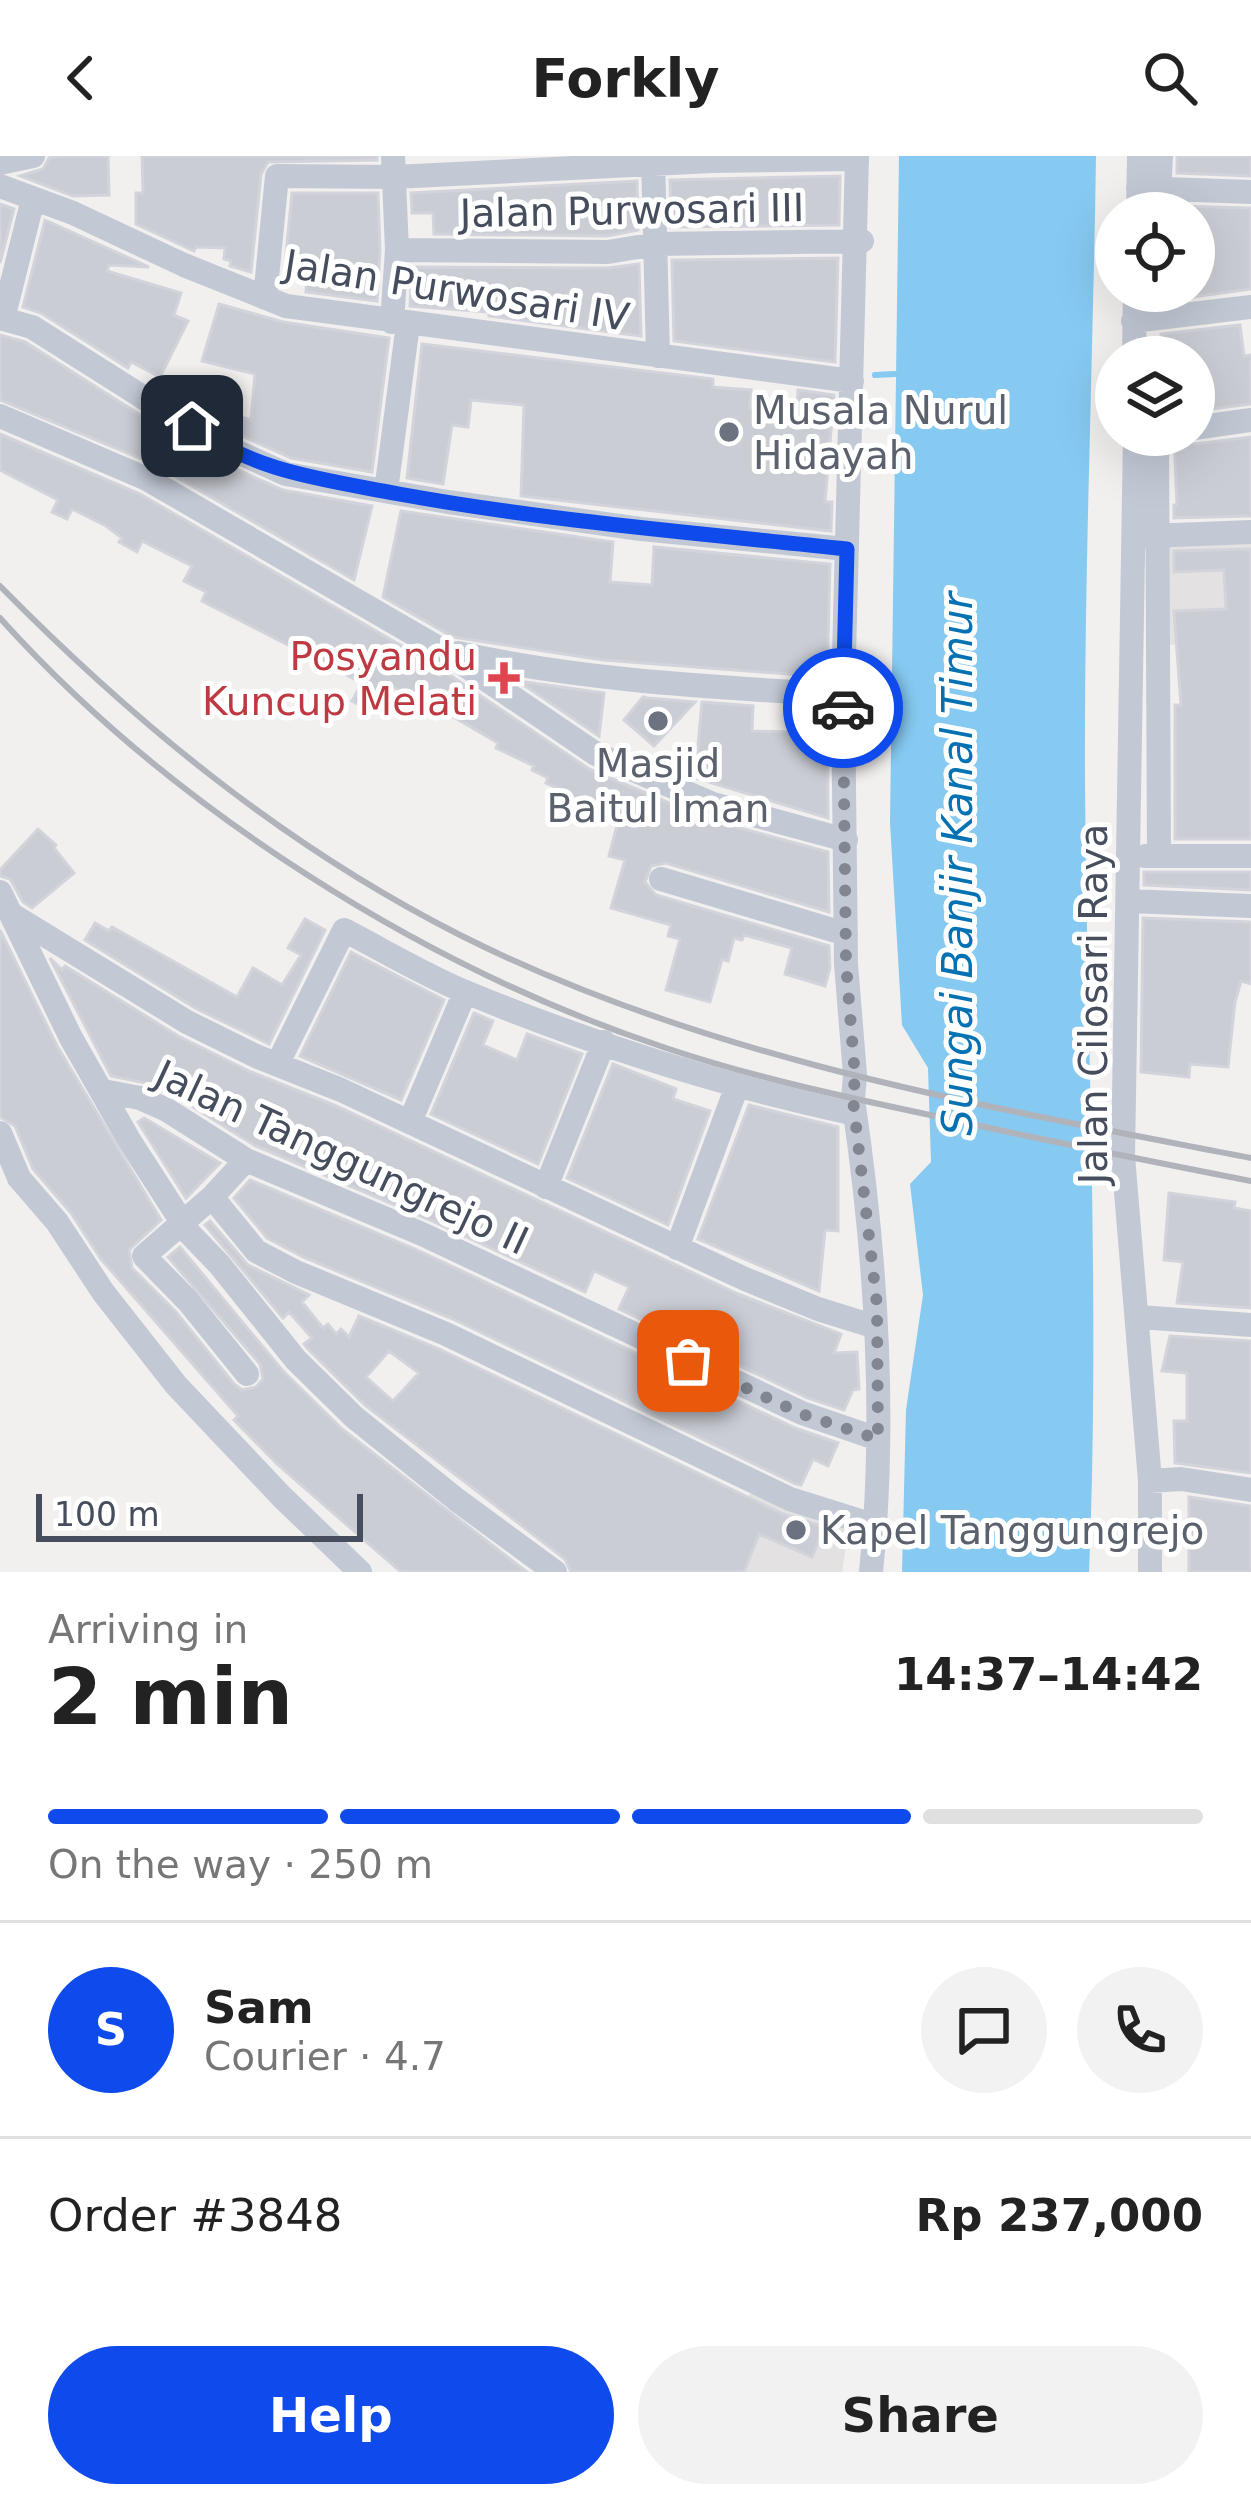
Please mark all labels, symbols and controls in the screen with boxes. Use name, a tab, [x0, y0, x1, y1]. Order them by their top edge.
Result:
icon: back	[48, 45, 114, 111]
icon: search	[1137, 45, 1203, 111]
text: Forkly	[531, 47, 720, 110]
street label: Jalan Purwosari III	[456, 185, 805, 236]
map controls	[1095, 192, 1215, 456]
button: locate	[1095, 192, 1215, 312]
street label: Jalan Purwosari IV	[278, 241, 633, 340]
button: layers	[1095, 336, 1215, 456]
pin	[141, 375, 243, 477]
place label: Musala Nurul Hidayah	[753, 388, 1008, 478]
icon: home	[159, 393, 225, 459]
marker: Musala Nurul Hidayah	[716, 419, 742, 445]
water label: Sungai Banjir Kanal Timur	[933, 589, 982, 1136]
place label: Posyandu Kuncup Melati	[202, 634, 477, 724]
courier	[783, 648, 903, 768]
marker: Posyandu Kuncup Melati	[488, 662, 520, 694]
icon: car	[810, 675, 876, 741]
marker: Masjid Baitul Iman	[645, 708, 671, 734]
place label: Masjid Baitul Iman	[547, 741, 769, 831]
street label: Jalan Cilosari Raya	[1071, 824, 1116, 1187]
street label: Jalan Tanggungrejo II	[145, 1050, 535, 1264]
pin	[637, 1310, 739, 1412]
icon: bag	[655, 1328, 721, 1394]
scale bar	[36, 1488, 363, 1541]
text: 100 m	[54, 1495, 160, 1534]
place label: Kapel Tanggungrejo	[820, 1508, 1204, 1553]
marker: Kapel Tanggungrejo	[783, 1517, 809, 1543]
text: Arriving in	[48, 1607, 248, 1652]
text: 14:37–14:42	[894, 1648, 1203, 1701]
text: 2 min	[48, 1652, 293, 1742]
text: On the way · 250 m	[48, 1842, 433, 1887]
button: chat	[921, 1967, 1047, 2093]
button: phone	[1077, 1967, 1203, 2093]
text: Sam	[204, 1981, 314, 2034]
text: S	[95, 2003, 127, 2056]
text: Courier · 4.7	[204, 2034, 446, 2079]
text: Order #3848	[48, 2189, 342, 2242]
text: Rp 237,000	[916, 2189, 1203, 2242]
button: Help	[48, 2346, 614, 2484]
button: Share	[638, 2346, 1203, 2484]

